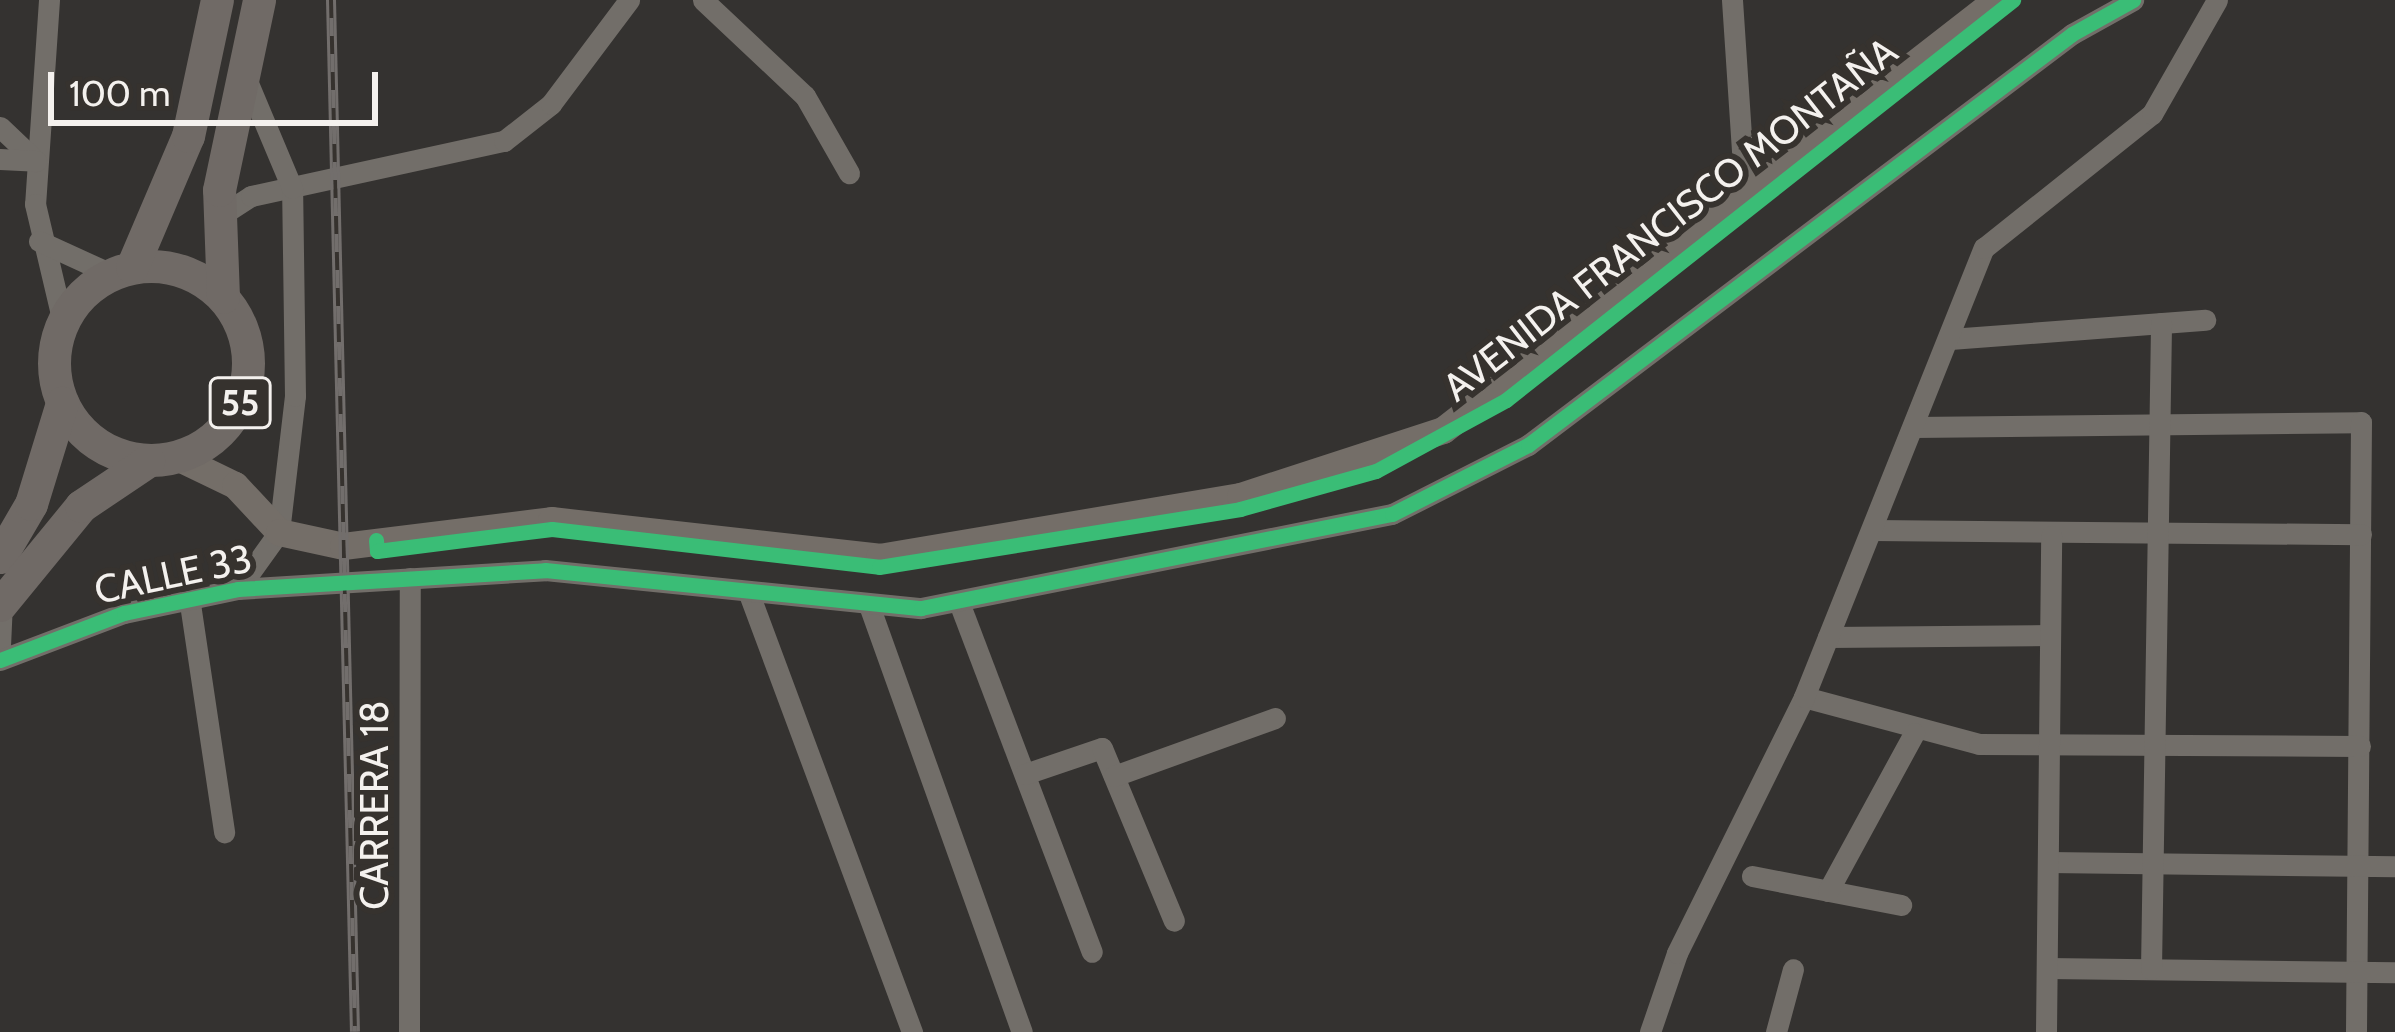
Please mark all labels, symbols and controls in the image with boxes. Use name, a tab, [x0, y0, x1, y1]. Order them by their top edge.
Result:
street label: AVENIDA FRANCISCO MONTAÑA	[1434, 27, 1906, 411]
scale bar	[54, 48, 384, 122]
text: 100 m	[69, 71, 171, 115]
road number: 55	[207, 373, 273, 433]
street label: CALLE 33	[90, 535, 256, 613]
street label: CARRERA 18	[351, 700, 397, 910]

